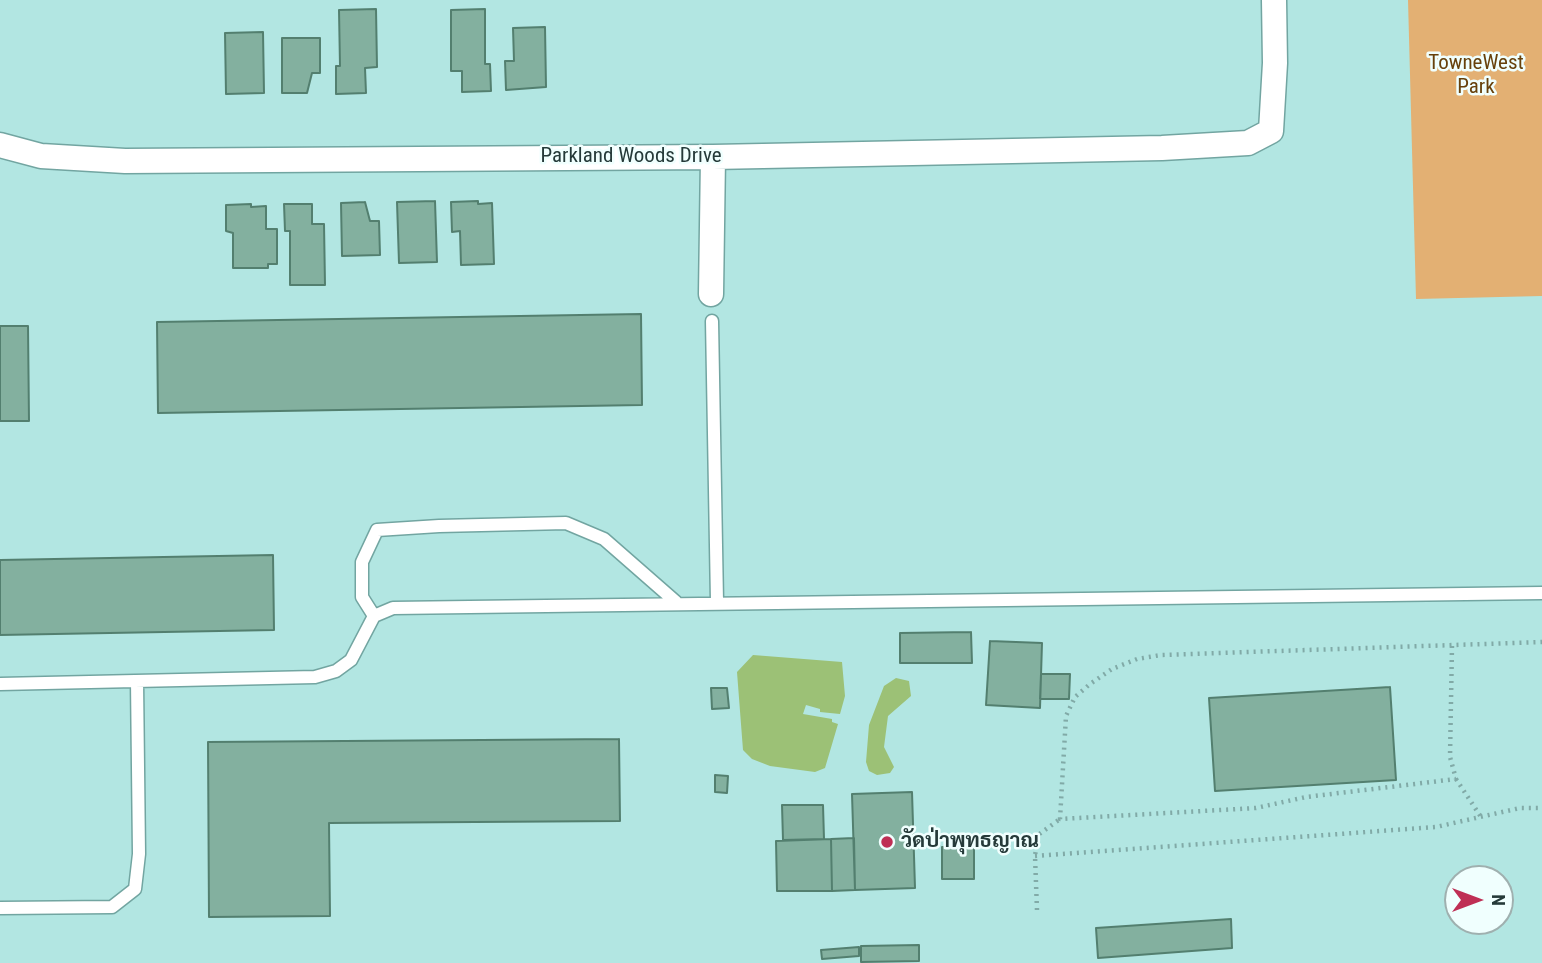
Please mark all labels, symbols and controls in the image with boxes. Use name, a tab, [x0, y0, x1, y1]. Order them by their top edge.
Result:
park label: TowneWest Park	[1428, 51, 1524, 101]
street label: Parkland Woods Drive	[540, 144, 722, 170]
place label: วัดป่าพุทธญาณ	[901, 829, 1039, 855]
marker: วัดป่าพุทธญาณ	[879, 834, 895, 850]
north arrow	[1444, 865, 1514, 935]
text: N	[1487, 894, 1510, 906]

